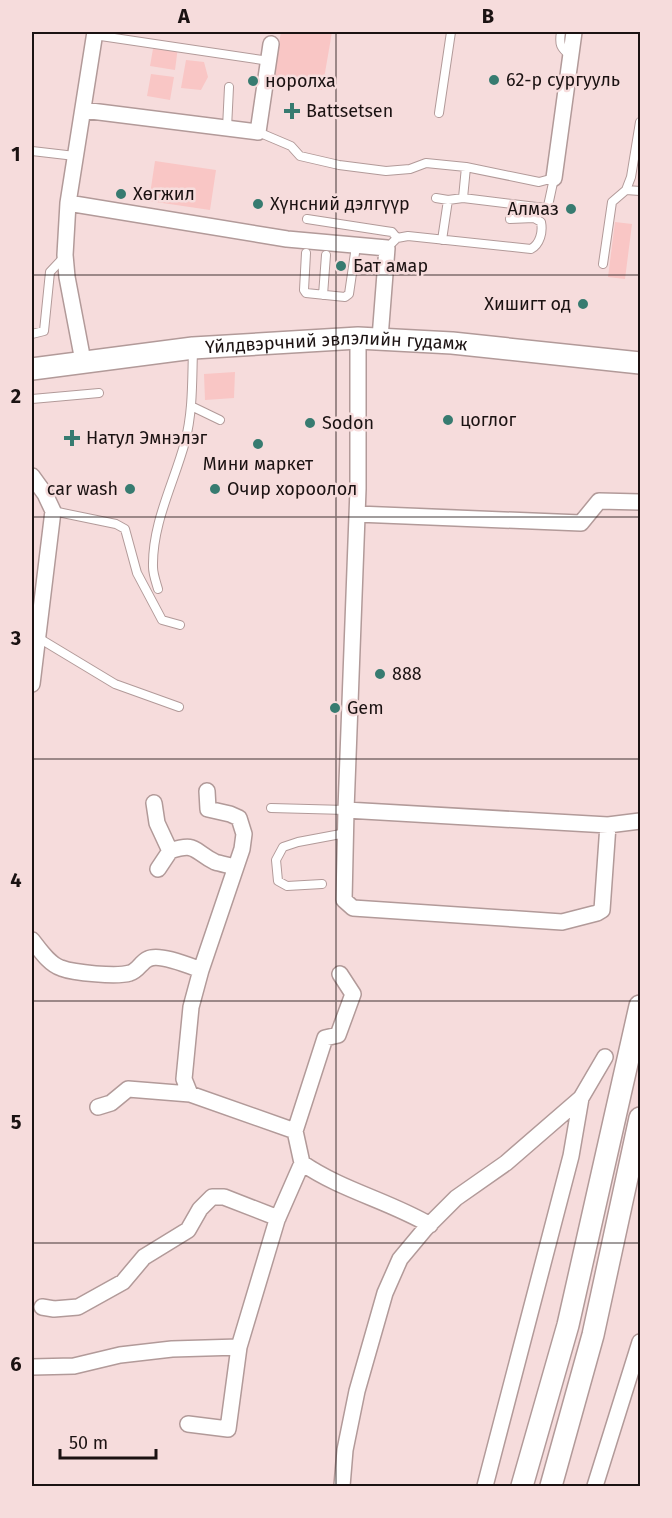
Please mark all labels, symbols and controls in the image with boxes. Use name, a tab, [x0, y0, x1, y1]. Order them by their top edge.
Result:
text: A	[177, 4, 191, 28]
text: B	[482, 4, 494, 28]
place label: 62-р сургууль	[506, 69, 620, 91]
place label: норолха	[265, 70, 336, 92]
marker: 62-р сургууль	[487, 73, 501, 87]
marker: норолха	[246, 74, 260, 88]
place label: Battsetsen	[306, 100, 393, 122]
marker: Battsetsen	[283, 102, 301, 120]
text: 1	[11, 142, 21, 166]
place label: Хөгжил	[133, 183, 195, 205]
marker: Хөгжил	[114, 187, 128, 201]
place label: Хүнсний дэлгүүр	[270, 193, 410, 215]
marker: Хүнсний дэлгүүр	[251, 197, 265, 211]
place label: Алмаз	[507, 198, 559, 220]
marker: Алмаз	[564, 202, 578, 216]
place label: Бат амар	[353, 255, 428, 277]
marker: Бат амар	[334, 259, 348, 273]
place label: Хишигт од	[484, 293, 571, 315]
marker: Хишигт од	[576, 297, 590, 311]
street label: Үйлдвэрчний эвлэлийн гудамж	[204, 327, 469, 358]
text: 2	[11, 384, 21, 408]
place label: цоглог	[460, 409, 517, 431]
place label: Sodon	[322, 412, 374, 434]
marker: цоглог	[441, 413, 455, 427]
marker: Sodon	[303, 416, 317, 430]
place label: Натул Эмнэлэг	[86, 427, 208, 449]
marker: Натул Эмнэлэг	[63, 429, 81, 447]
marker: Мини маркет	[251, 437, 265, 451]
place label: Мини маркет	[203, 453, 314, 475]
place label: car wash	[47, 478, 118, 500]
place label: Очир хороолол	[227, 478, 357, 500]
marker: car wash	[123, 482, 137, 496]
marker: Очир хороолол	[208, 482, 222, 496]
text: 3	[10, 626, 21, 650]
place label: 888	[392, 663, 422, 685]
marker: 888	[373, 667, 387, 681]
place label: Gem	[347, 697, 384, 719]
marker: Gem	[328, 701, 342, 715]
text: 4	[10, 868, 22, 892]
text: 5	[11, 1110, 22, 1134]
text: 6	[10, 1352, 22, 1376]
scale bar	[60, 1422, 156, 1460]
text: 50 m	[69, 1432, 108, 1454]

